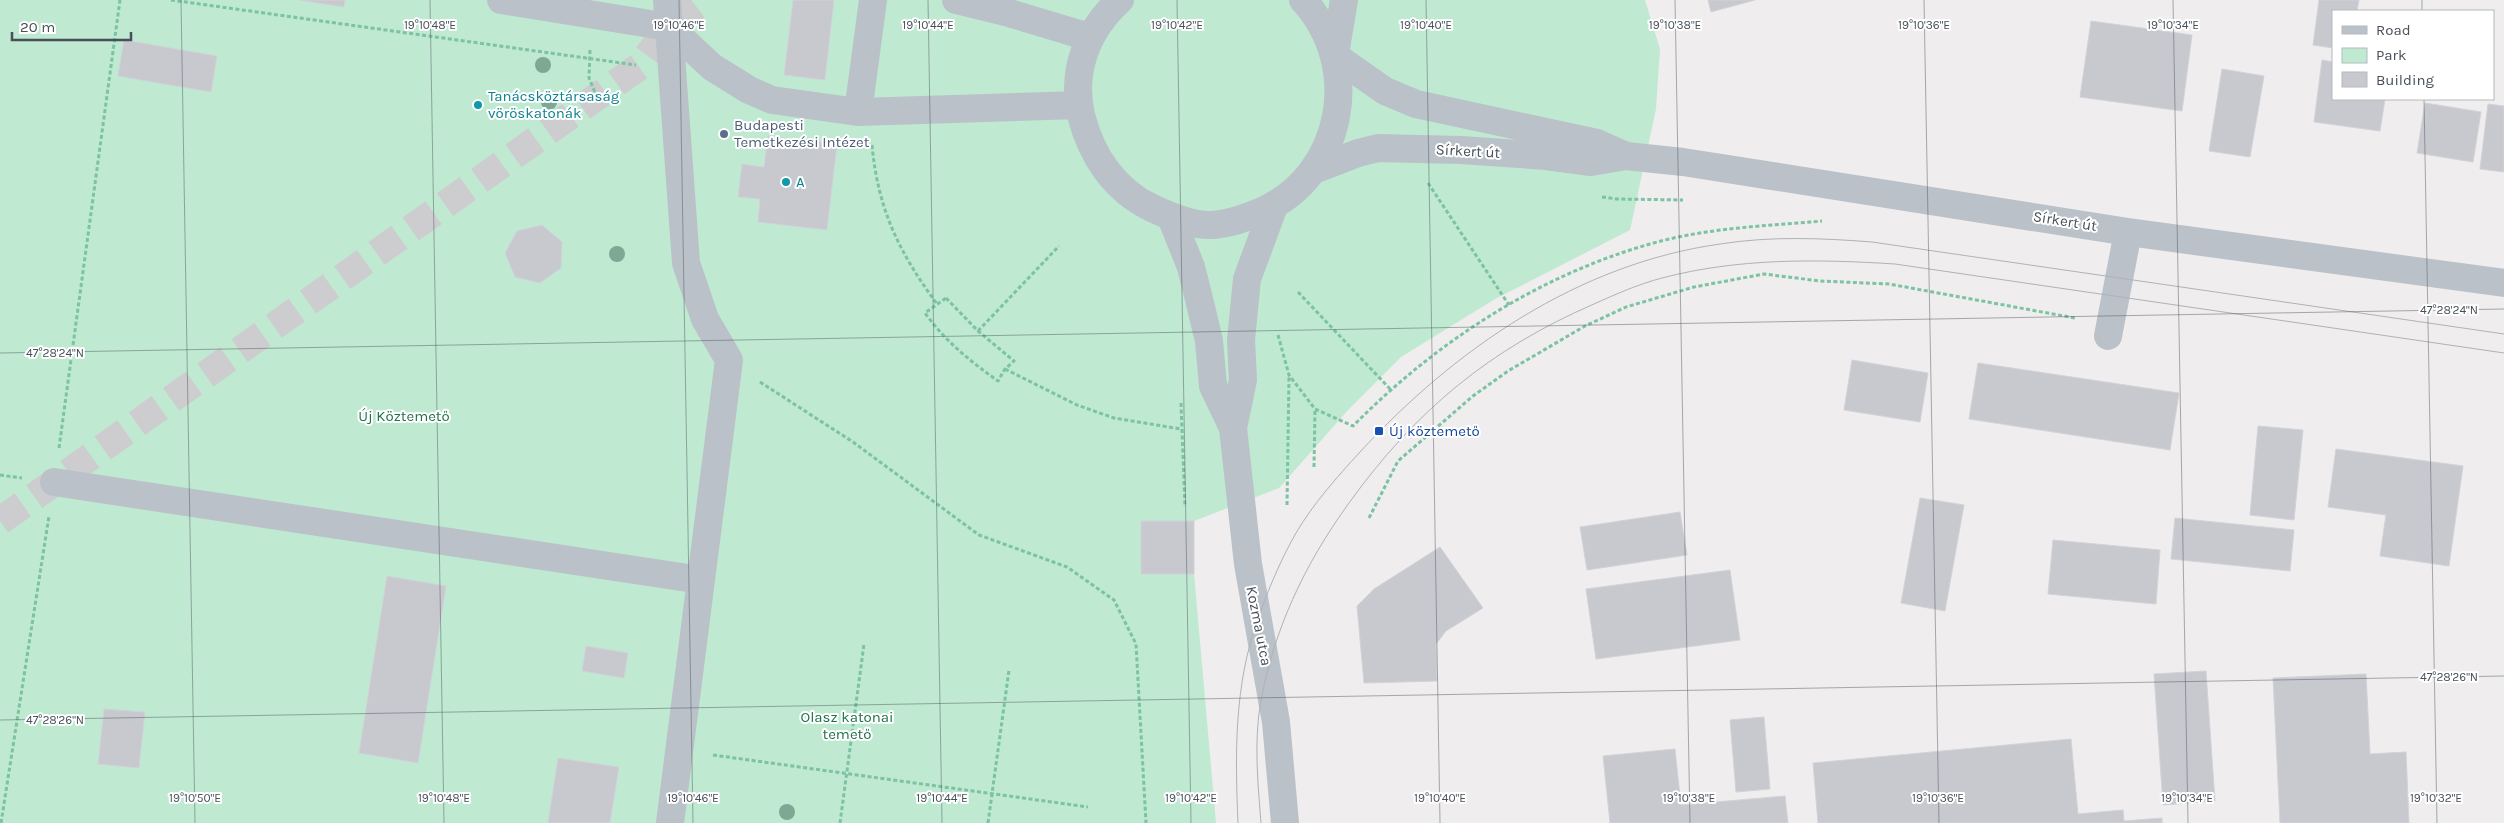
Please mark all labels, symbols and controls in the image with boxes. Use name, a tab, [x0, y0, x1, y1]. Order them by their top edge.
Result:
scale bar	[12, 10, 131, 42]
legend	[2332, 10, 2494, 100]
text: 20 m	[20, 18, 55, 36]
text: 19°10'48"E	[404, 18, 456, 32]
text: 19°10'46"E	[653, 18, 705, 32]
text: 19°10'44"E	[902, 18, 954, 32]
text: 19°10'42"E	[1151, 18, 1203, 32]
text: 19°10'40"E	[1400, 18, 1452, 32]
text: 19°10'38"E	[1649, 18, 1701, 32]
text: 19°10'36"E	[1898, 18, 1950, 32]
text: 19°10'34"E	[2147, 18, 2199, 32]
text: Road	[2376, 21, 2411, 39]
text: Park	[2376, 46, 2406, 64]
text: Building	[2376, 71, 2434, 89]
place label: Tanácsköztársaság vöröskatonák	[488, 87, 620, 122]
marker: Tanácsköztársaság vöröskatonák	[472, 99, 484, 111]
place label: Budapesti Temetkezési Intézet	[734, 116, 870, 151]
marker: Budapesti Temetkezési Intézet	[718, 128, 730, 140]
street label: Sírkert út	[1435, 140, 1501, 162]
place label: A	[796, 173, 805, 191]
marker: A	[780, 176, 792, 188]
street label: Sírkert út	[2032, 207, 2099, 235]
text: 47°28'24"N	[2420, 303, 2478, 317]
text: 47°28'24"N	[26, 346, 84, 360]
park label: Új Köztemető	[358, 407, 450, 425]
place label: Új köztemető	[1389, 422, 1480, 440]
marker: Új köztemető	[1373, 425, 1385, 437]
street label: Kozma utca	[1242, 585, 1276, 667]
text: 47°28'26"N	[2420, 670, 2478, 684]
park label: Olasz katonai temető	[800, 708, 894, 743]
text: 47°28'26"N	[26, 713, 84, 727]
text: 19°10'50"E	[169, 791, 221, 805]
text: 19°10'48"E	[418, 791, 470, 805]
text: 19°10'46"E	[667, 791, 719, 805]
text: 19°10'44"E	[916, 791, 968, 805]
text: 19°10'42"E	[1165, 791, 1217, 805]
text: 19°10'40"E	[1414, 791, 1466, 805]
text: 19°10'38"E	[1663, 791, 1715, 805]
text: 19°10'36"E	[1912, 791, 1964, 805]
text: 19°10'34"E	[2161, 791, 2213, 805]
text: 19°10'32"E	[2410, 791, 2462, 805]

